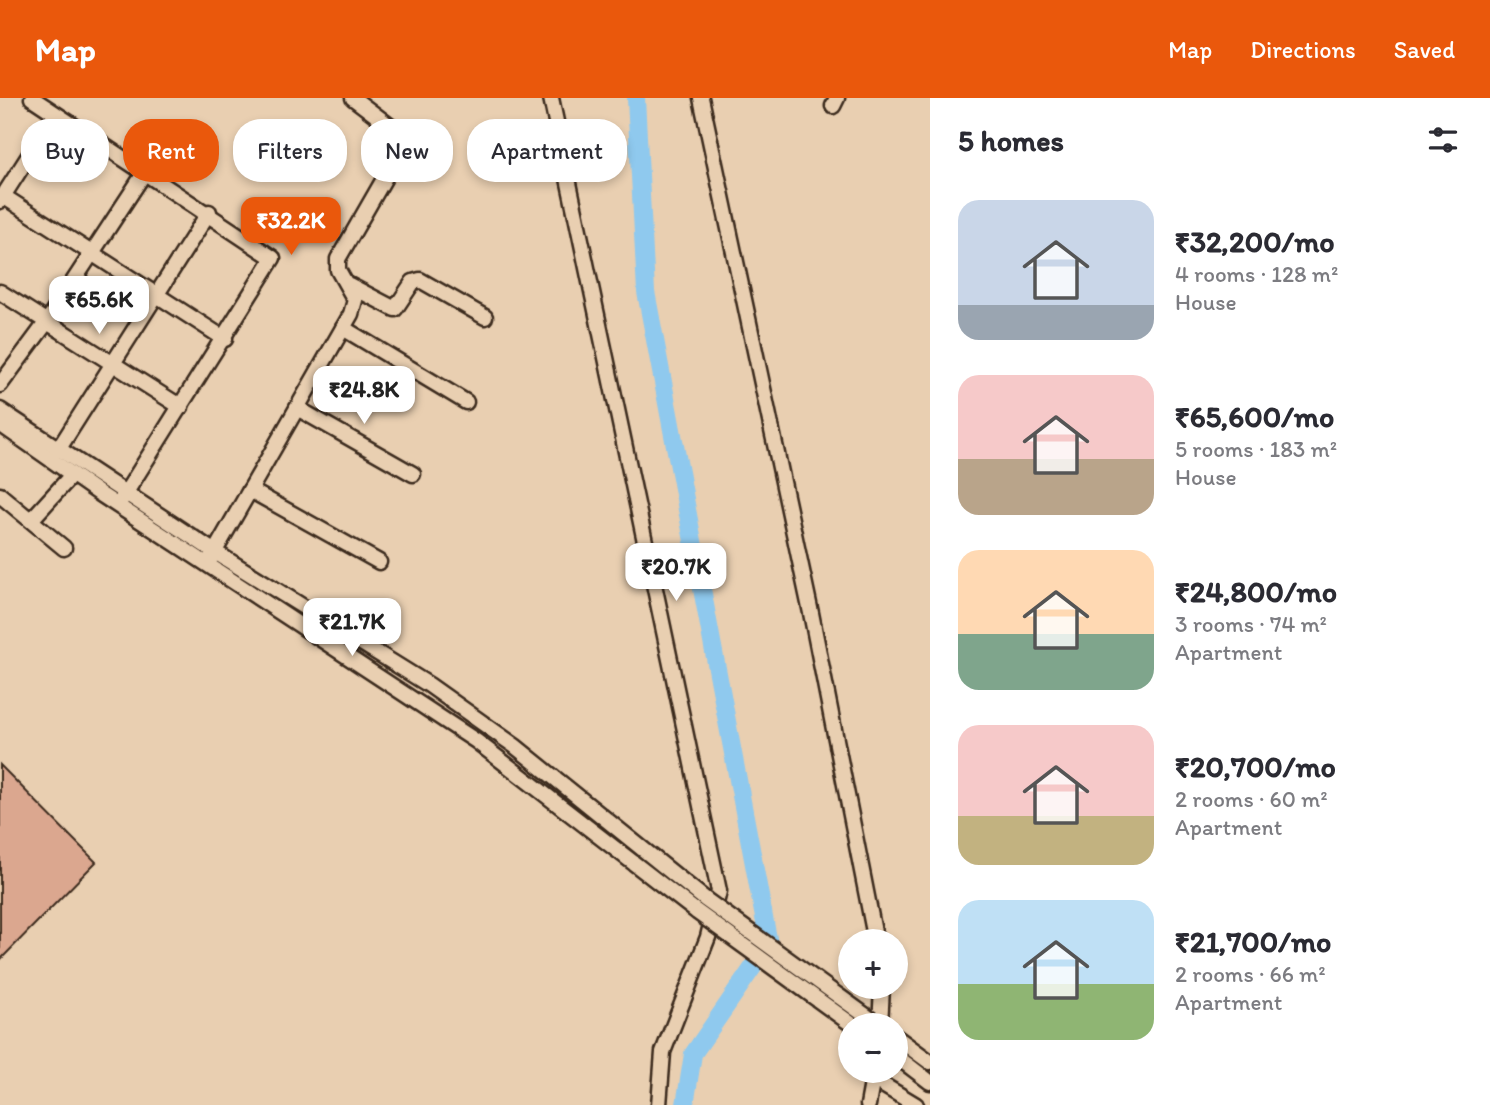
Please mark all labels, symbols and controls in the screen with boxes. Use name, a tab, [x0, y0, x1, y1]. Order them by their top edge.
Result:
text: Map	[35, 30, 96, 69]
text: Map	[1168, 35, 1212, 64]
text: Directions	[1250, 35, 1356, 64]
text: Saved	[1394, 35, 1455, 64]
chip: Buy	[21, 119, 109, 182]
chip: Rent	[123, 119, 219, 182]
chip: Filters	[233, 119, 347, 182]
chip: New	[361, 119, 453, 182]
chip: Apartment	[467, 119, 627, 182]
icon: filters	[1424, 121, 1462, 159]
text: 5 homes	[958, 122, 1064, 159]
pin: ₹32.2K	[234, 198, 348, 257]
text: ₹32.2K	[257, 206, 325, 234]
text: ₹32,200/mo	[1175, 223, 1335, 260]
icon: home	[1014, 228, 1098, 312]
text: 4 rooms · 128 m²	[1175, 260, 1338, 288]
pin: ₹65.6K	[42, 276, 156, 336]
text: ₹65.6K	[65, 285, 133, 313]
text: House	[1175, 288, 1237, 316]
pin: ₹24.8K	[307, 366, 421, 426]
text: ₹24.8K	[329, 375, 399, 403]
text: ₹65,600/mo	[1175, 398, 1334, 435]
icon: home	[1014, 403, 1098, 487]
text: 5 rooms · 183 m²	[1175, 435, 1337, 463]
text: House	[1175, 463, 1237, 491]
pin: ₹20.7K	[619, 544, 733, 603]
text: ₹20.7K	[641, 552, 711, 580]
text: ₹24,800/mo	[1175, 573, 1337, 610]
icon: home	[1014, 578, 1098, 662]
pin: ₹21.7K	[295, 598, 409, 658]
text: ₹21.7K	[319, 607, 385, 635]
text: 3 rooms · 74 m²	[1175, 610, 1327, 638]
text: Apartment	[1175, 638, 1282, 666]
text: ₹20,700/mo	[1175, 748, 1336, 785]
icon: home	[1014, 753, 1098, 837]
text: 2 rooms · 60 m²	[1175, 785, 1328, 813]
text: Apartment	[1175, 813, 1282, 841]
text: ₹21,700/mo	[1175, 923, 1331, 960]
icon: home	[1014, 928, 1098, 1012]
map controls	[838, 929, 908, 1083]
button: +	[838, 929, 908, 999]
text: 2 rooms · 66 m²	[1175, 960, 1326, 988]
text: Apartment	[1175, 988, 1282, 1016]
button: −	[838, 1013, 908, 1083]

